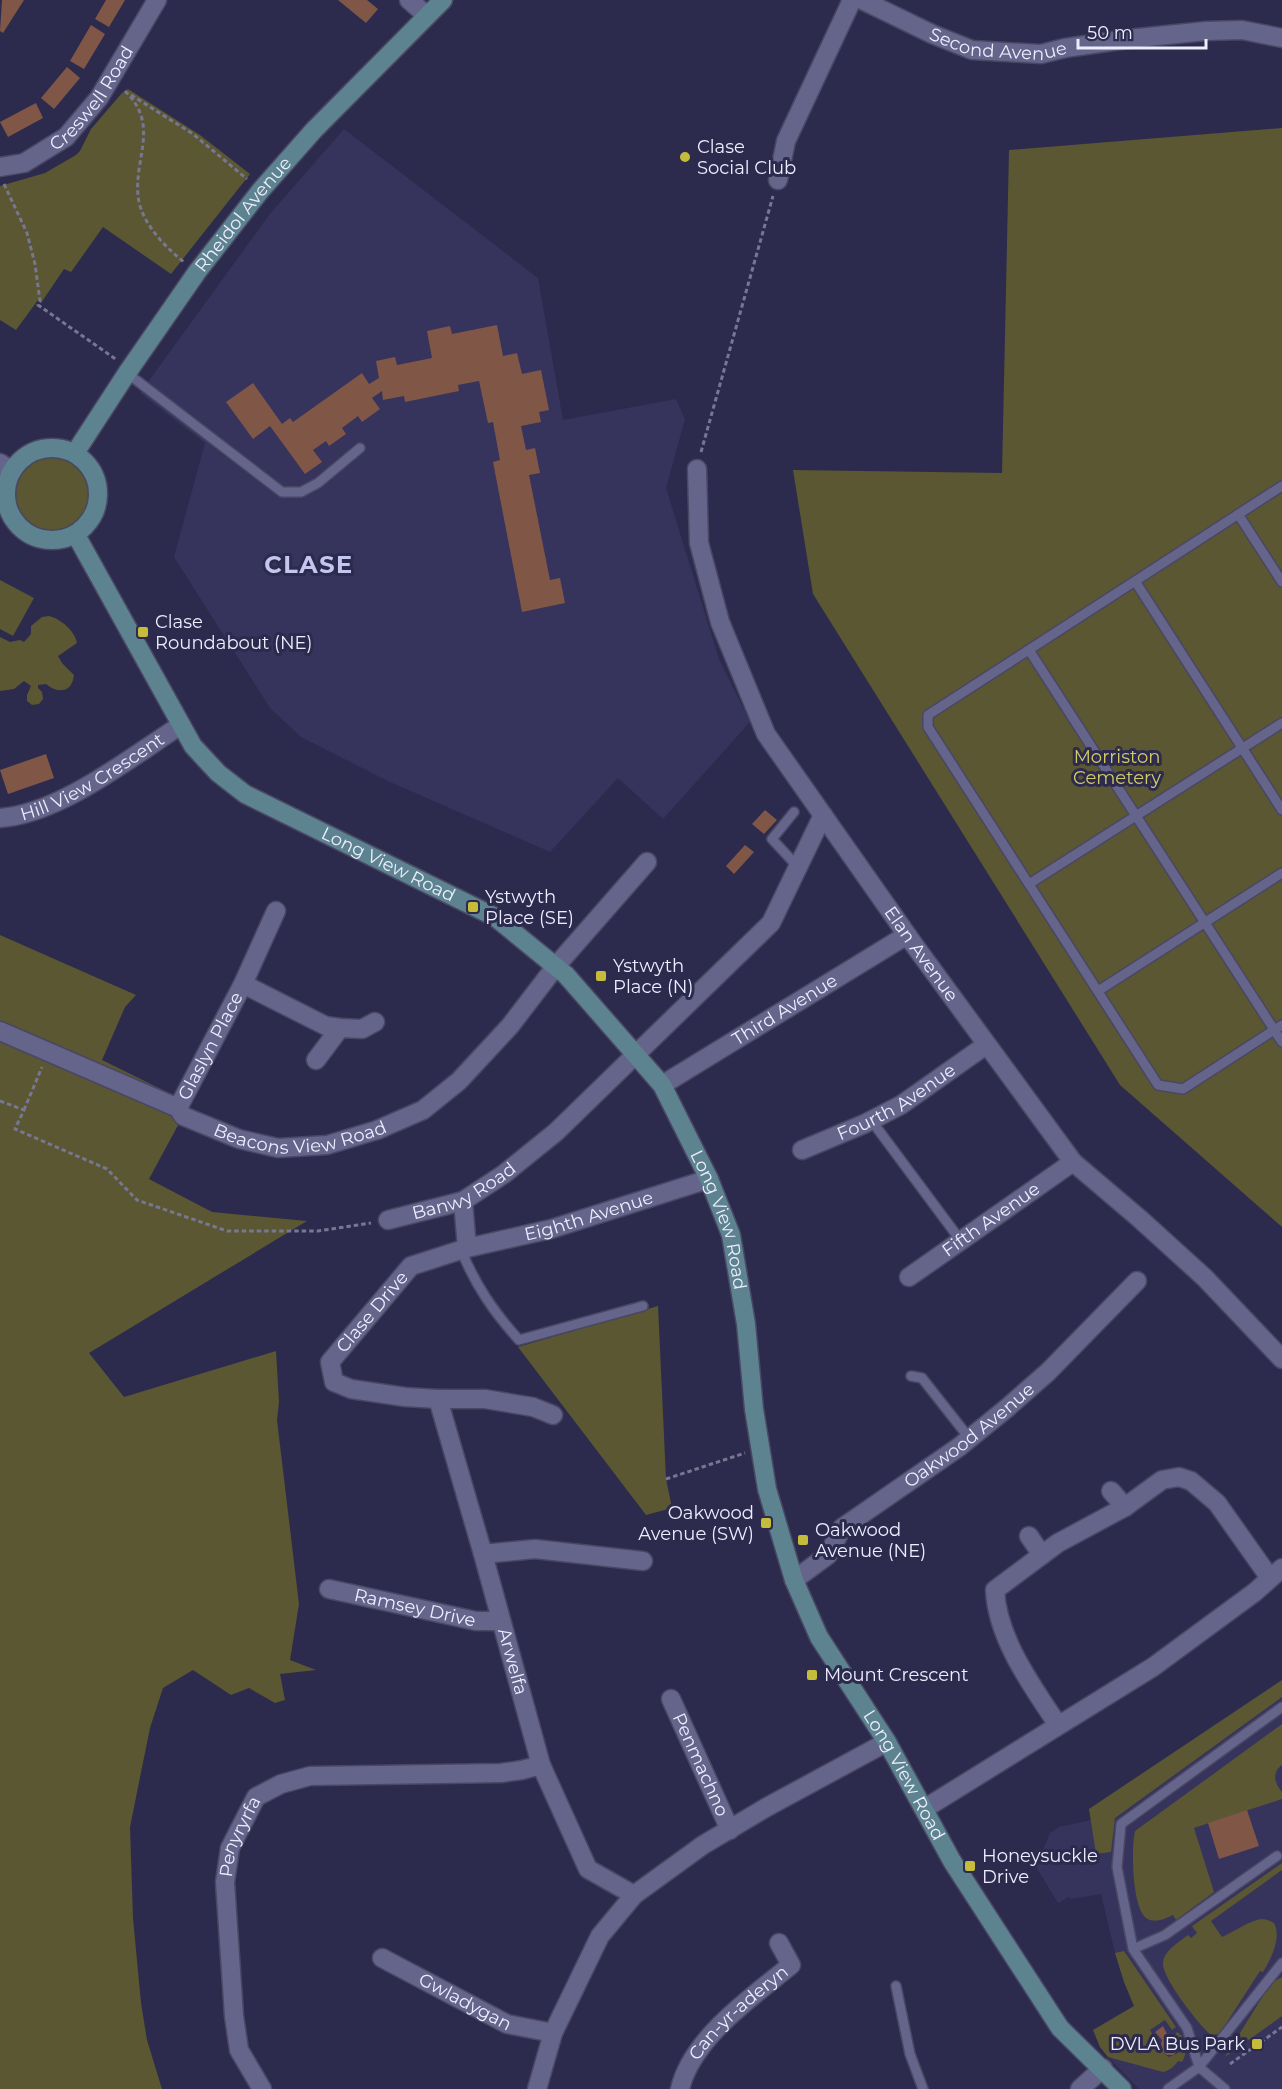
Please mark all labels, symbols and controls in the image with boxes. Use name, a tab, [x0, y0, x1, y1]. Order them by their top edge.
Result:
scale bar	[1078, 12, 1206, 50]
text: 50 m	[1087, 22, 1133, 44]
street label: Second Avenue	[926, 23, 1069, 65]
street label: Creswell Road	[45, 42, 138, 155]
place label: Clase Social Club	[697, 136, 796, 179]
marker: Clase Social Club	[678, 150, 692, 164]
street label: Rheidol Avenue	[190, 152, 296, 277]
district label: CLASE	[264, 550, 354, 579]
place label: Clase Roundabout (NE)	[155, 611, 313, 654]
marker: Clase Roundabout (NE)	[136, 625, 150, 639]
street label: Hill View Crescent	[18, 728, 168, 825]
park label: Morriston Cemetery	[1073, 746, 1161, 789]
street label: Long View Road	[318, 822, 459, 907]
place label: Ystwyth Place (SE)	[485, 886, 574, 929]
marker: Ystwyth Place (SE)	[466, 900, 480, 914]
street label: Elan Avenue	[879, 902, 963, 1006]
place label: Ystwyth Place (N)	[613, 955, 693, 998]
marker: Ystwyth Place (N)	[594, 969, 608, 983]
street label: Third Avenue	[728, 969, 842, 1050]
street label: Glaslyn Place	[173, 988, 248, 1104]
street label: Fourth Avenue	[834, 1059, 960, 1145]
street label: Beacons View Road	[210, 1116, 390, 1159]
street label: Long View Road	[685, 1146, 751, 1291]
street label: Banwy Road	[410, 1158, 520, 1224]
street label: Fifth Avenue	[938, 1178, 1044, 1261]
street label: Eighth Avenue	[522, 1186, 656, 1246]
street label: Clase Drive	[332, 1267, 413, 1357]
street label: Oakwood Avenue	[900, 1378, 1039, 1493]
place label: Oakwood Avenue (SW)	[638, 1502, 754, 1545]
marker: Oakwood Avenue (SW)	[759, 1516, 773, 1530]
place label: Oakwood Avenue (NE)	[815, 1519, 926, 1562]
marker: Oakwood Avenue (NE)	[796, 1533, 810, 1547]
street label: Ramsey Drive	[352, 1584, 478, 1632]
street label: Arwelfa	[493, 1626, 532, 1697]
place label: Mount Crescent	[824, 1664, 969, 1686]
marker: Mount Crescent	[805, 1668, 819, 1682]
street label: Long View Road	[858, 1706, 950, 1844]
street label: Penmachno	[668, 1709, 733, 1820]
street label: Penyryrfa	[215, 1793, 266, 1879]
place label: Honeysuckle Drive	[982, 1845, 1098, 1888]
marker: Honeysuckle Drive	[963, 1859, 977, 1873]
street label: Can-yr-aderyn	[684, 1961, 793, 2064]
street label: Gwladygan	[415, 1968, 515, 2035]
place label: DVLA Bus Park	[1110, 2033, 1245, 2055]
marker: DVLA Bus Park	[1250, 2037, 1264, 2051]

